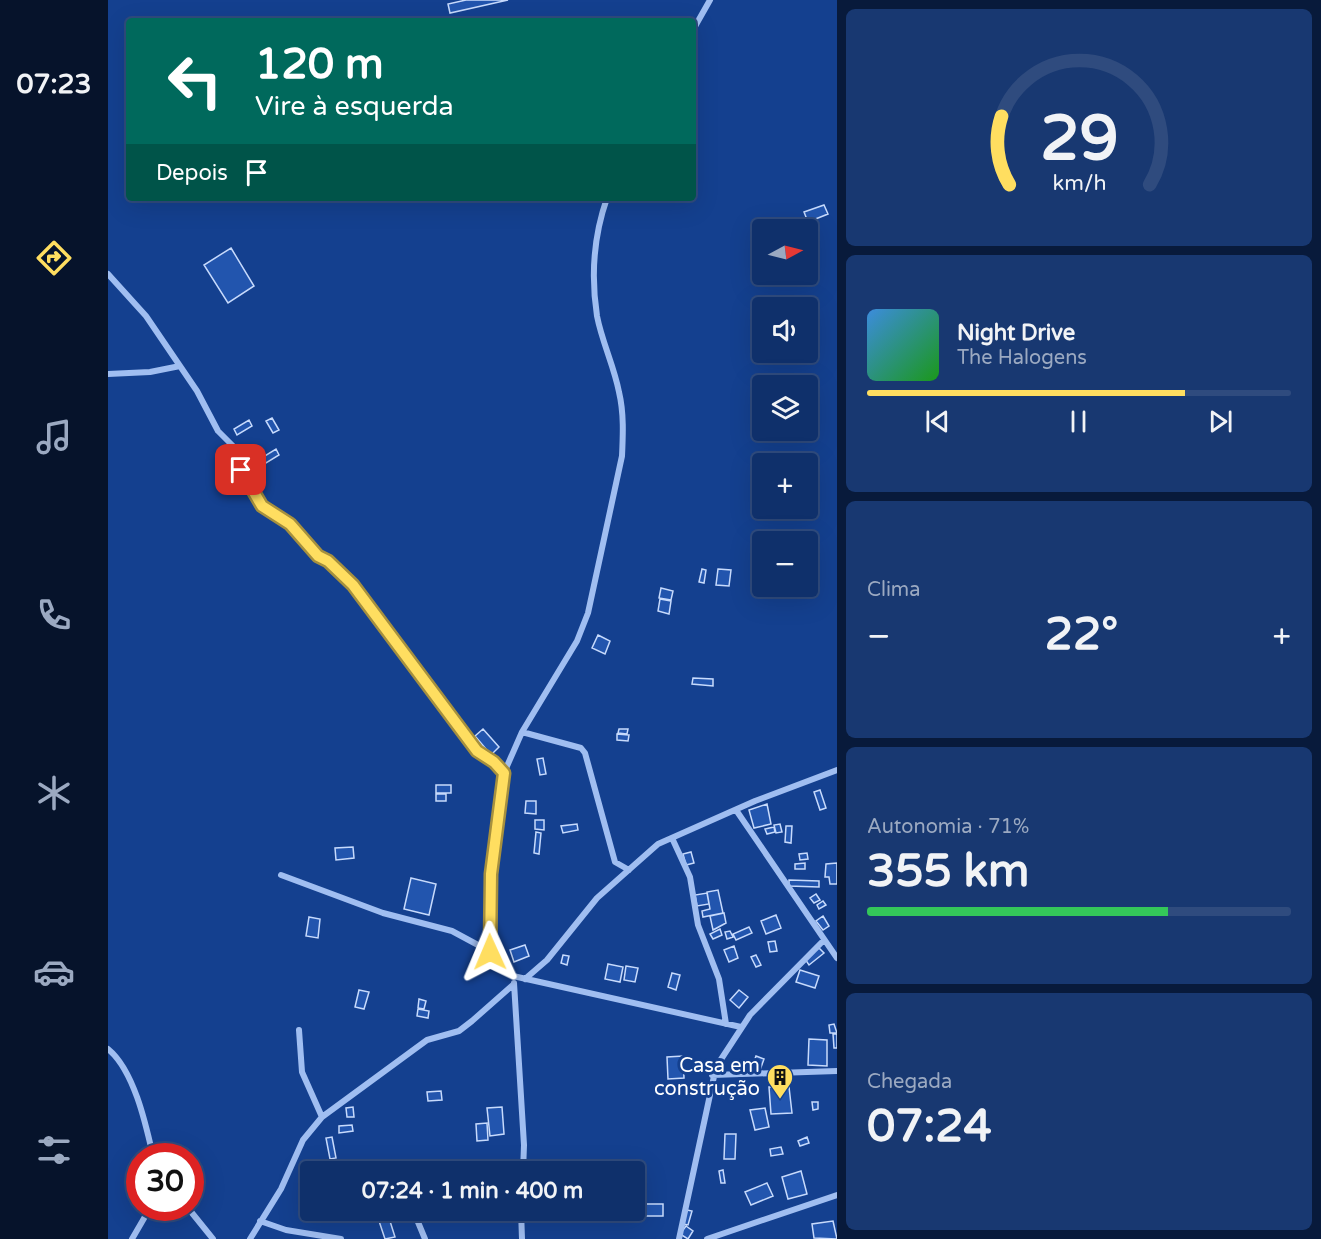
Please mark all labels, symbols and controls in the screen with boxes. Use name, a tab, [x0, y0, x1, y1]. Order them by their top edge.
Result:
text: 120 m	[255, 39, 384, 90]
icon: left	[156, 42, 234, 120]
text: 07:23	[17, 68, 91, 101]
text: Vire à esquerda	[255, 90, 454, 123]
text: 29	[1040, 102, 1118, 177]
icon: arrive	[240, 156, 273, 189]
text: Depois	[156, 160, 228, 186]
text: km/h	[1052, 170, 1106, 196]
north arrow	[752, 219, 818, 285]
map controls	[752, 219, 818, 597]
icon: directions	[33, 237, 75, 279]
button: sound	[752, 297, 818, 363]
text: Night Drive	[957, 320, 1075, 346]
text: The Halogens	[957, 346, 1087, 370]
button: layers	[752, 375, 818, 441]
icon: previous	[921, 405, 954, 438]
icon: pause	[1062, 405, 1095, 438]
icon: next	[1204, 405, 1237, 438]
icon: music	[33, 416, 75, 458]
pin	[215, 444, 266, 495]
icon: arrive	[224, 453, 257, 486]
button: +	[752, 453, 818, 519]
button: −	[752, 531, 818, 597]
text: Clima	[867, 578, 920, 602]
icon: phone	[33, 594, 75, 636]
text: 22°	[1045, 608, 1118, 662]
text: −	[867, 617, 891, 656]
text: +	[1272, 617, 1291, 656]
icon: climate	[33, 772, 75, 814]
text: Autonomia · 71%	[867, 815, 1029, 839]
text: 355 km	[867, 845, 1029, 899]
position arrow	[458, 920, 522, 984]
icon: car	[33, 951, 75, 993]
place label: Casa em construção	[654, 1054, 760, 1101]
building icon: Casa em construção	[765, 1062, 795, 1100]
text: Chegada	[867, 1070, 952, 1094]
text: 07:24	[867, 1100, 992, 1154]
icon: filters	[33, 1129, 75, 1171]
speed limit sign: 30	[126, 1143, 204, 1221]
text: 07:24 · 1 min · 400 m	[362, 1178, 583, 1204]

